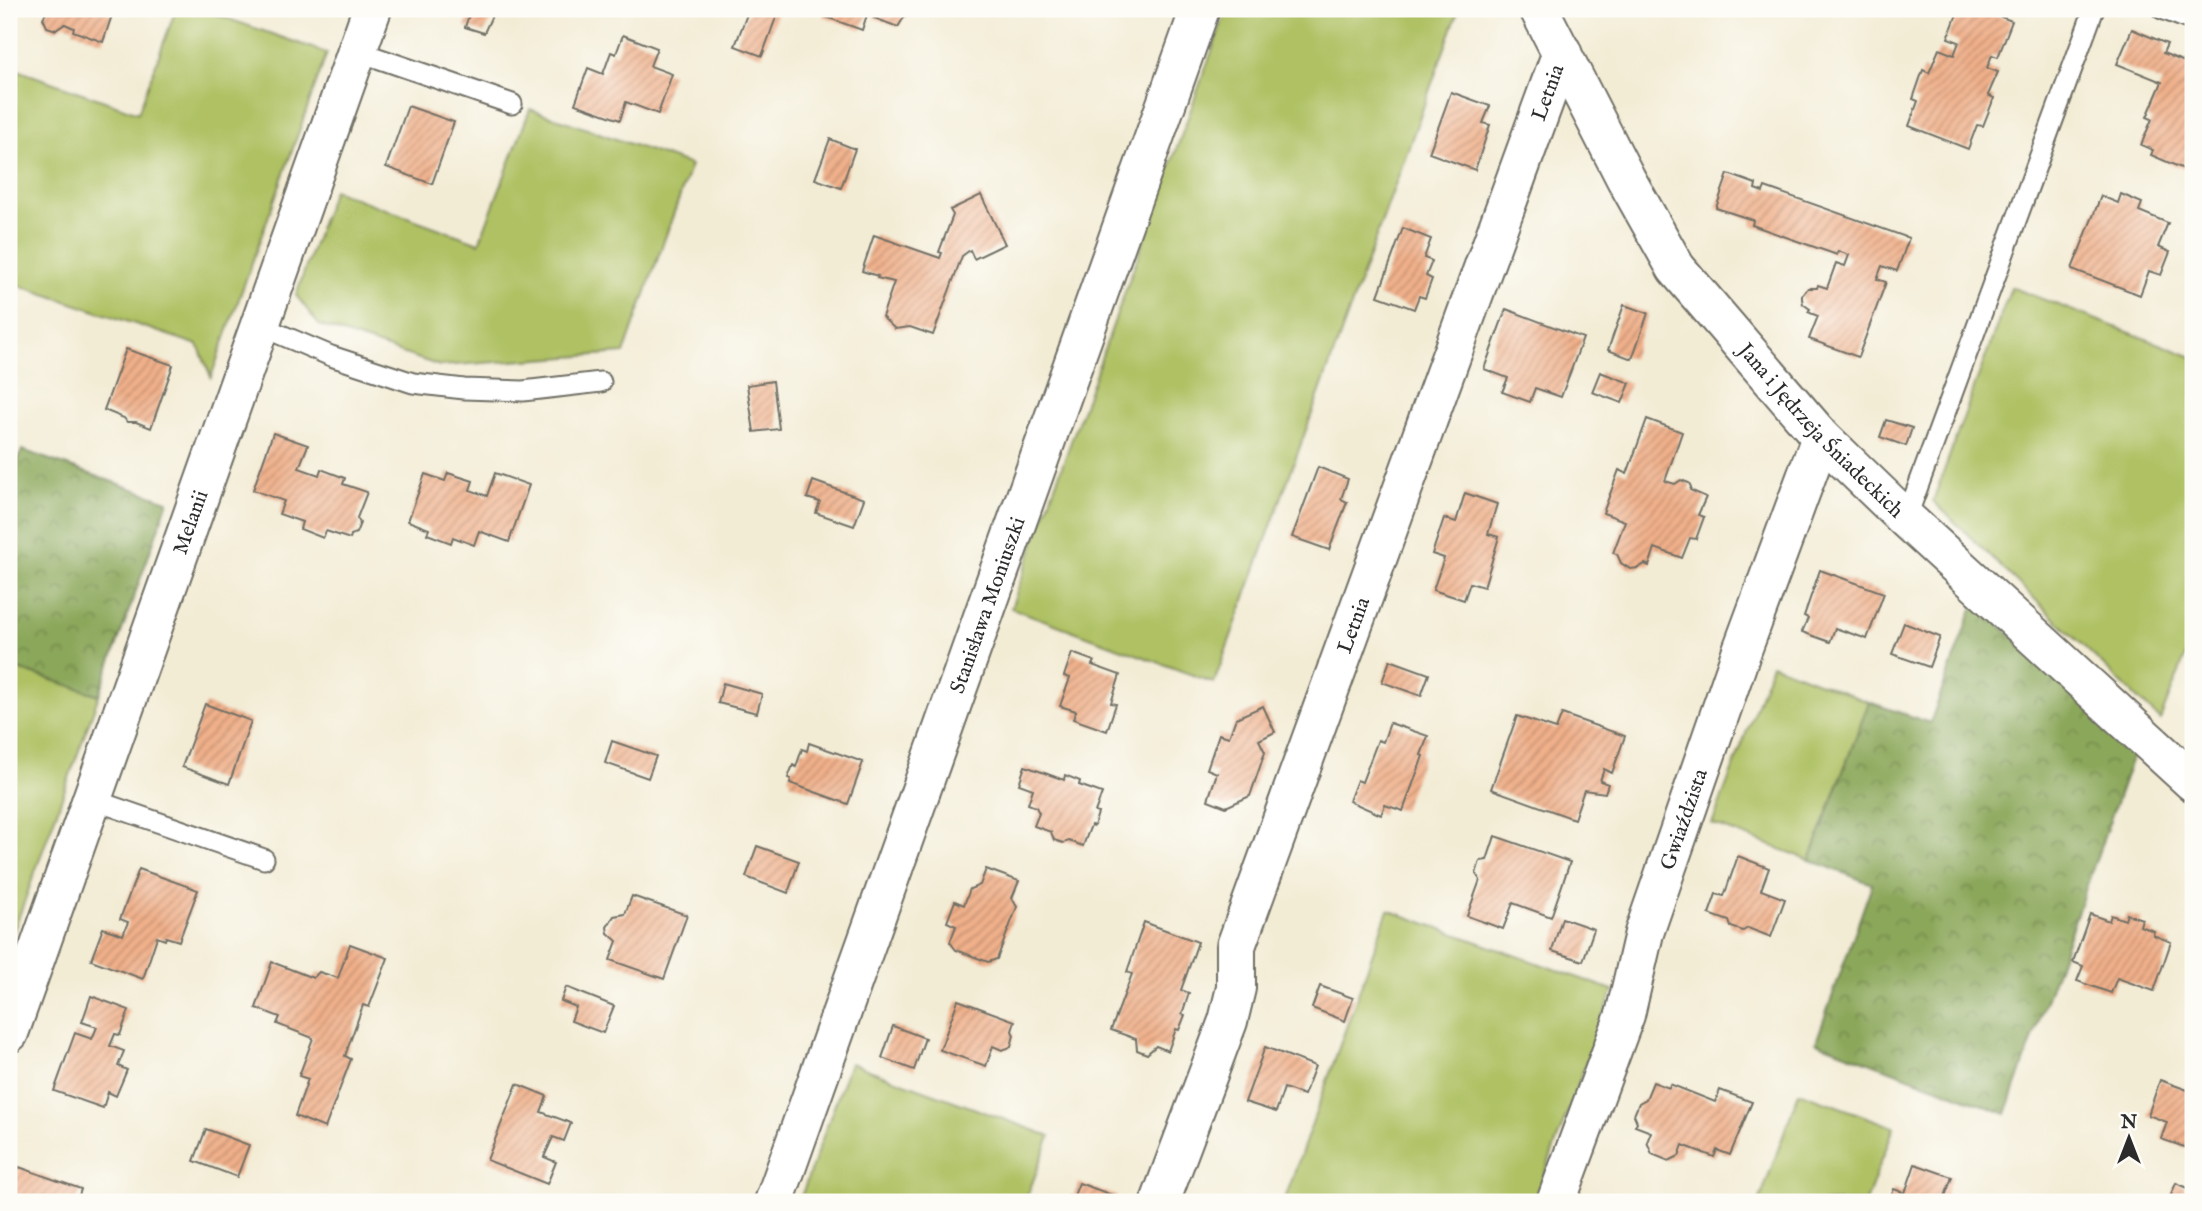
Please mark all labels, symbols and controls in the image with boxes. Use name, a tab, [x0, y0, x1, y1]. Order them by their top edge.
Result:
street label: Letnia	[1526, 60, 1572, 125]
street label: Jana i Jędrzeja Śniadeckich	[1730, 337, 1909, 524]
street label: Melanii	[168, 487, 215, 558]
street label: Stanisława Moniuszki	[945, 513, 1033, 697]
street label: Letnia	[1332, 593, 1377, 657]
street label: Gwiaździsta	[1655, 765, 1715, 874]
north arrow	[2094, 1102, 2164, 1172]
text: N	[2120, 1111, 2138, 1135]

